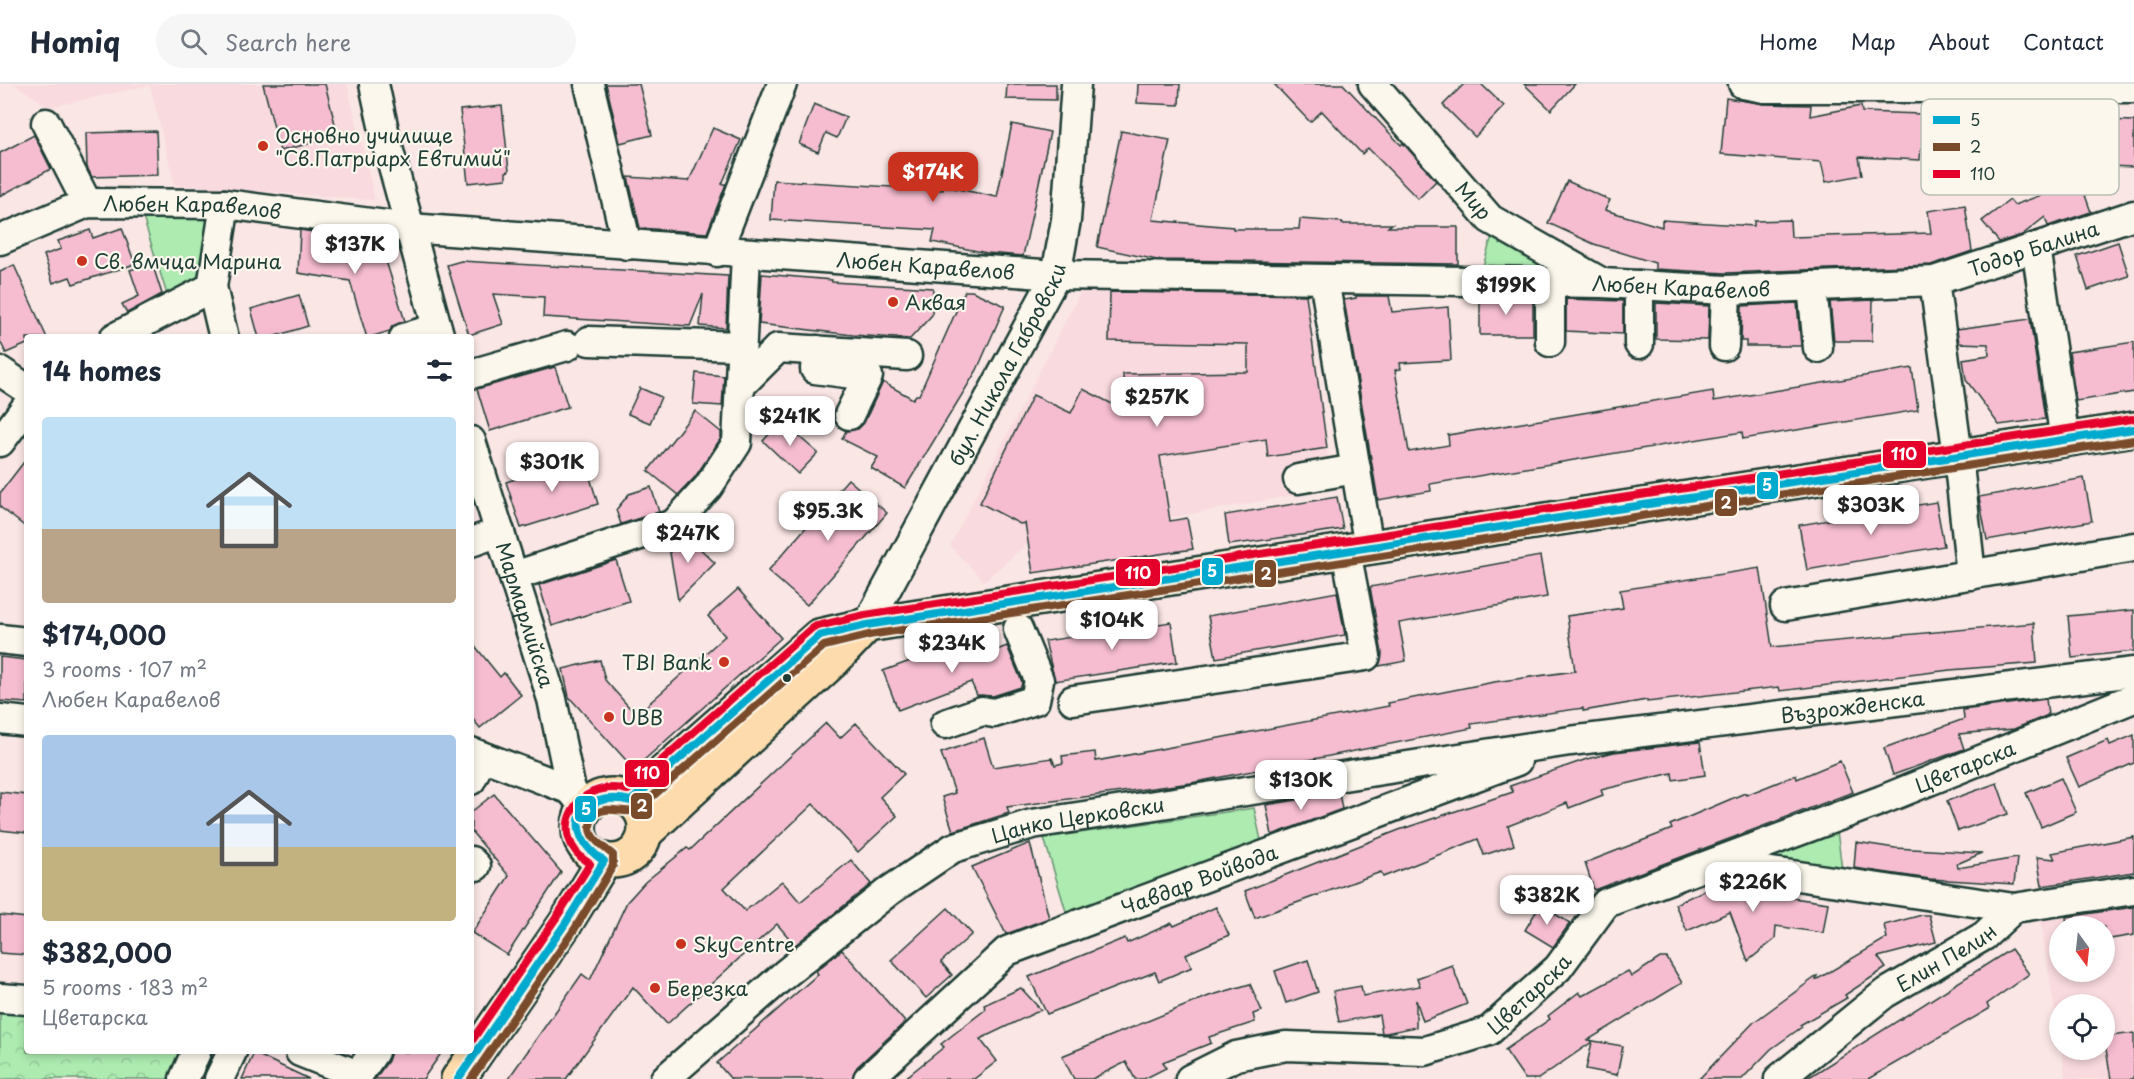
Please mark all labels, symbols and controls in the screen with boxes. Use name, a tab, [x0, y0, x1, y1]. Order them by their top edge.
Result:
search box	[156, 14, 576, 68]
text: Homiq	[30, 20, 120, 63]
icon: search	[177, 25, 210, 58]
text: Search here	[225, 25, 351, 58]
text: Home	[1759, 25, 1818, 57]
text: Map	[1851, 25, 1896, 57]
text: About	[1929, 25, 1990, 57]
text: Contact	[2023, 25, 2104, 57]
legend	[1921, 99, 2119, 195]
text: 5	[1970, 107, 1980, 131]
place label: Основно училище "Св.Патриарх Евтимий"	[275, 120, 511, 173]
text: 2	[1970, 134, 1981, 158]
marker: Основно училище "Св.Патриарх Евтимий"	[256, 139, 270, 153]
pin: $174K	[891, 152, 975, 203]
text: $174K	[902, 156, 964, 186]
text: 110	[1970, 161, 1995, 185]
street label: Мир	[1449, 174, 1499, 226]
street label: Любен Каравелов	[103, 188, 283, 226]
street label: Тодор Балина	[1964, 212, 2103, 284]
pin: $137K	[313, 224, 397, 275]
text: $137K	[325, 228, 385, 258]
street label: Любен Каравелов	[835, 244, 1016, 287]
place label: Св. вмчца Марина	[94, 246, 282, 276]
marker: Св. вмчца Марина	[75, 254, 89, 268]
street label: бул. Никола Габровски	[941, 261, 1073, 471]
pin: $199K	[1464, 265, 1548, 316]
street label: Любен Каравелов	[1592, 268, 1771, 305]
text: $199K	[1476, 269, 1536, 299]
place label: Аквая	[905, 287, 966, 317]
marker: Аквая	[886, 295, 900, 309]
text: 14 homes	[42, 351, 161, 390]
icon: filters	[423, 354, 456, 387]
pin: $257K	[1115, 377, 1199, 428]
text: $257K	[1125, 381, 1189, 411]
pin: $241K	[748, 396, 832, 447]
text: $241K	[759, 400, 821, 430]
line badge: 110	[1882, 440, 1927, 469]
text: 110	[1891, 441, 1917, 465]
pin: $301K	[510, 442, 594, 493]
text: $301K	[520, 446, 584, 476]
icon: home	[195, 456, 303, 564]
line badge: 5	[1756, 471, 1779, 500]
text: 5	[1762, 472, 1772, 496]
pin: $303K	[1829, 485, 1913, 536]
line badge: 2	[1714, 488, 1738, 517]
text: $303K	[1837, 489, 1905, 519]
text: 2	[1720, 490, 1732, 514]
pin: $95.3K	[779, 491, 877, 542]
text: $95.3K	[793, 495, 863, 525]
pin: $247K	[646, 513, 730, 564]
text: $247K	[656, 517, 720, 547]
street label: Мармарлийска	[489, 538, 563, 692]
line badge: 5	[1201, 557, 1224, 586]
line badge: 110	[1115, 558, 1161, 587]
text: 5	[1207, 558, 1217, 582]
line badge: 2	[1254, 559, 1277, 588]
text: 110	[1125, 560, 1151, 584]
text: 2	[1260, 561, 1272, 585]
pin: $104K	[1070, 600, 1154, 651]
text: $104K	[1080, 604, 1144, 634]
text: $174,000	[42, 615, 166, 654]
pin: $234K	[910, 623, 994, 674]
text: $234K	[918, 627, 986, 657]
place label: TBI Bank	[622, 647, 712, 677]
text: 3 rooms · 107 m²	[42, 654, 207, 684]
marker: TBI Bank	[717, 655, 731, 669]
unlabelled marker	[781, 672, 793, 684]
street label: Възрожденска	[1779, 683, 1927, 730]
text: Любен Каравелов	[42, 684, 221, 714]
place label: UBB	[621, 702, 663, 732]
marker: UBB	[602, 710, 616, 724]
street label: Цветарска	[1910, 732, 2020, 800]
line badge: 110	[624, 759, 670, 788]
text: 110	[634, 760, 660, 784]
pin: $130K	[1259, 760, 1343, 811]
text: $130K	[1269, 764, 1333, 794]
icon: home	[195, 774, 303, 882]
street label: Цанко Церковски	[987, 789, 1166, 851]
line badge: 2	[630, 792, 653, 820]
text: 2	[636, 793, 648, 817]
line badge: 5	[574, 795, 597, 823]
text: 5	[581, 796, 591, 820]
street label: Чавдар Войвода	[1117, 836, 1282, 922]
pin: $226K	[1711, 862, 1795, 913]
text: $226K	[1719, 866, 1787, 896]
pin: $382K	[1505, 875, 1589, 926]
text: $382K	[1514, 879, 1580, 909]
north arrow	[2049, 916, 2115, 982]
map controls	[2049, 916, 2115, 1060]
street label: Елин Пелин	[1890, 917, 2003, 999]
place label: SkyCentre	[693, 929, 795, 959]
text: $382,000	[42, 933, 172, 972]
marker: SkyCentre	[674, 937, 688, 951]
street label: Цветарска	[1480, 947, 1579, 1041]
text: 5 rooms · 183 m²	[42, 972, 208, 1002]
place label: Березка	[667, 973, 748, 1003]
marker: Березка	[648, 981, 662, 995]
button: locate	[2049, 994, 2115, 1060]
text: Цветарска	[42, 1002, 148, 1032]

